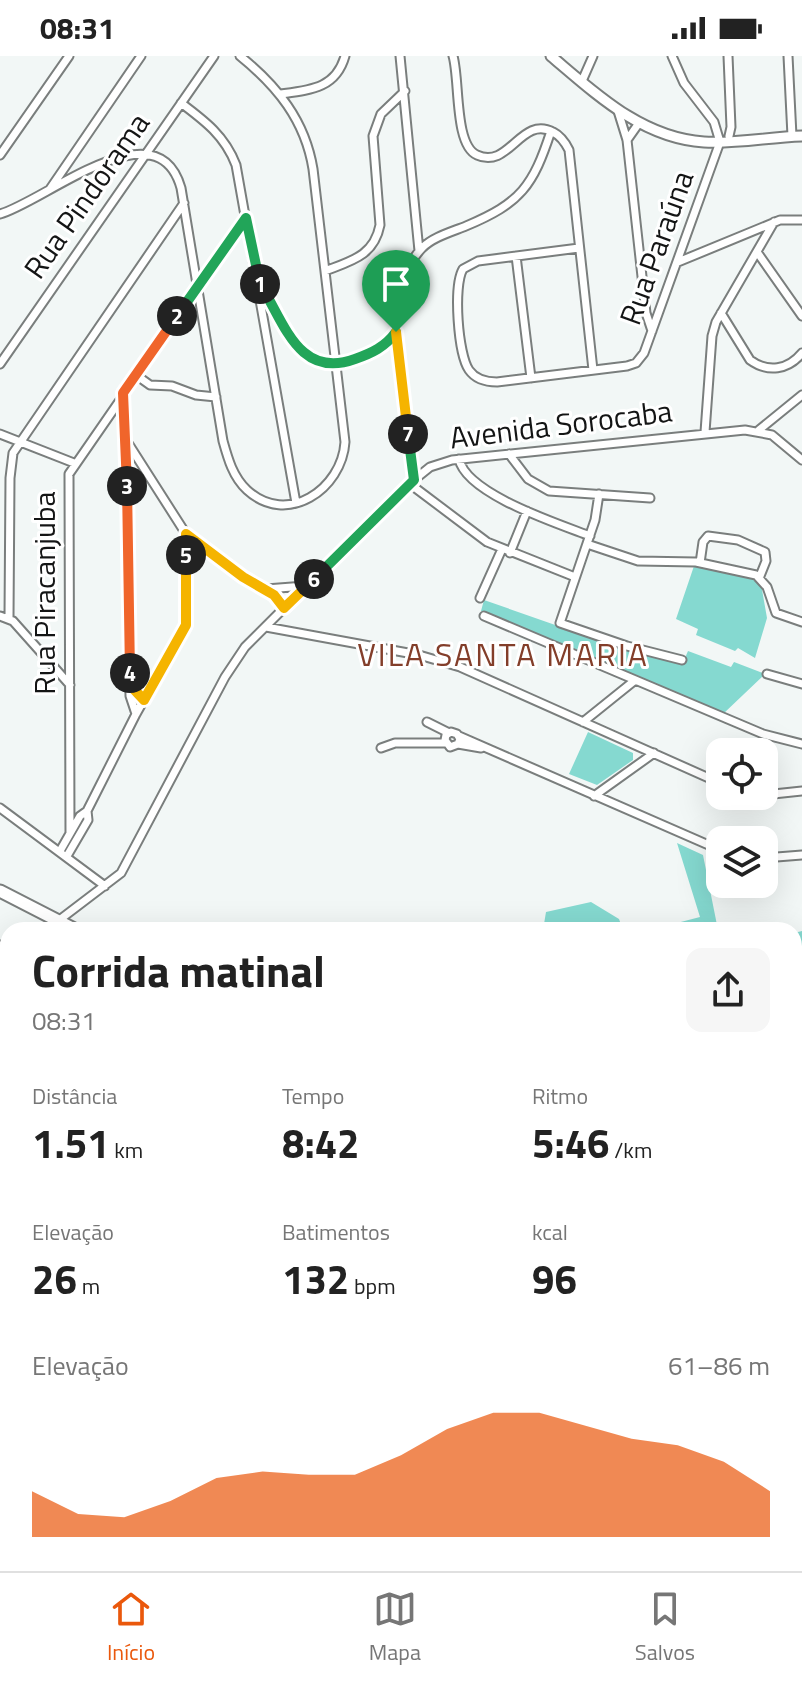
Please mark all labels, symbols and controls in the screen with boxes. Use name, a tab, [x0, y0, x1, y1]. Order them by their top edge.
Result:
text: 08:31	[40, 5, 115, 51]
street label: Rua Pindorama	[12, 103, 161, 288]
street label: Rua Paraúna	[607, 164, 705, 331]
pin	[362, 250, 430, 332]
icon: arrive	[374, 262, 418, 306]
pin: 1	[240, 264, 280, 304]
text: 1	[254, 267, 266, 301]
pin: 2	[157, 296, 197, 336]
text: 2	[171, 299, 183, 333]
street label: Avenida Sorocaba	[447, 388, 675, 460]
pin: 7	[388, 414, 428, 454]
text: 7	[402, 417, 414, 451]
pin: 3	[107, 466, 147, 506]
text: 3	[121, 469, 133, 503]
street label: Rua Piracanjuba	[21, 491, 67, 695]
pin: 5	[166, 535, 206, 575]
text: 5	[180, 538, 192, 572]
pin: 6	[294, 559, 334, 599]
text: 6	[308, 562, 320, 596]
district label: VILA SANTA MARIA	[357, 630, 649, 678]
pin: 4	[110, 653, 150, 693]
text: 4	[124, 656, 136, 690]
map controls	[706, 738, 778, 898]
button: locate	[706, 738, 778, 810]
button: layers	[706, 826, 778, 898]
text: Corrida matinal	[32, 937, 325, 1004]
button: share	[686, 948, 770, 1032]
text: 08:31	[32, 1001, 96, 1040]
text: Distância	[32, 1079, 117, 1113]
text: Tempo	[282, 1079, 344, 1113]
text: Ritmo	[532, 1079, 588, 1113]
text: 1.51	[32, 1113, 109, 1174]
text: 8:42	[282, 1113, 359, 1174]
text: 5:46	[532, 1113, 609, 1174]
text: km	[109, 1133, 143, 1167]
text: /km	[609, 1133, 652, 1167]
text: Elevação	[32, 1215, 114, 1249]
text: Batimentos	[282, 1215, 390, 1249]
text: kcal	[532, 1215, 568, 1249]
text: 26	[32, 1249, 77, 1310]
text: 132	[282, 1249, 349, 1310]
text: 96	[532, 1249, 577, 1310]
text: m	[77, 1269, 100, 1303]
text: bpm	[349, 1269, 396, 1303]
text: Elevação	[32, 1346, 129, 1385]
text: 61–86 m	[668, 1346, 770, 1385]
tab: Início	[107, 1587, 155, 1669]
tab: Mapa	[369, 1587, 421, 1669]
tab: Salvos	[635, 1587, 695, 1669]

